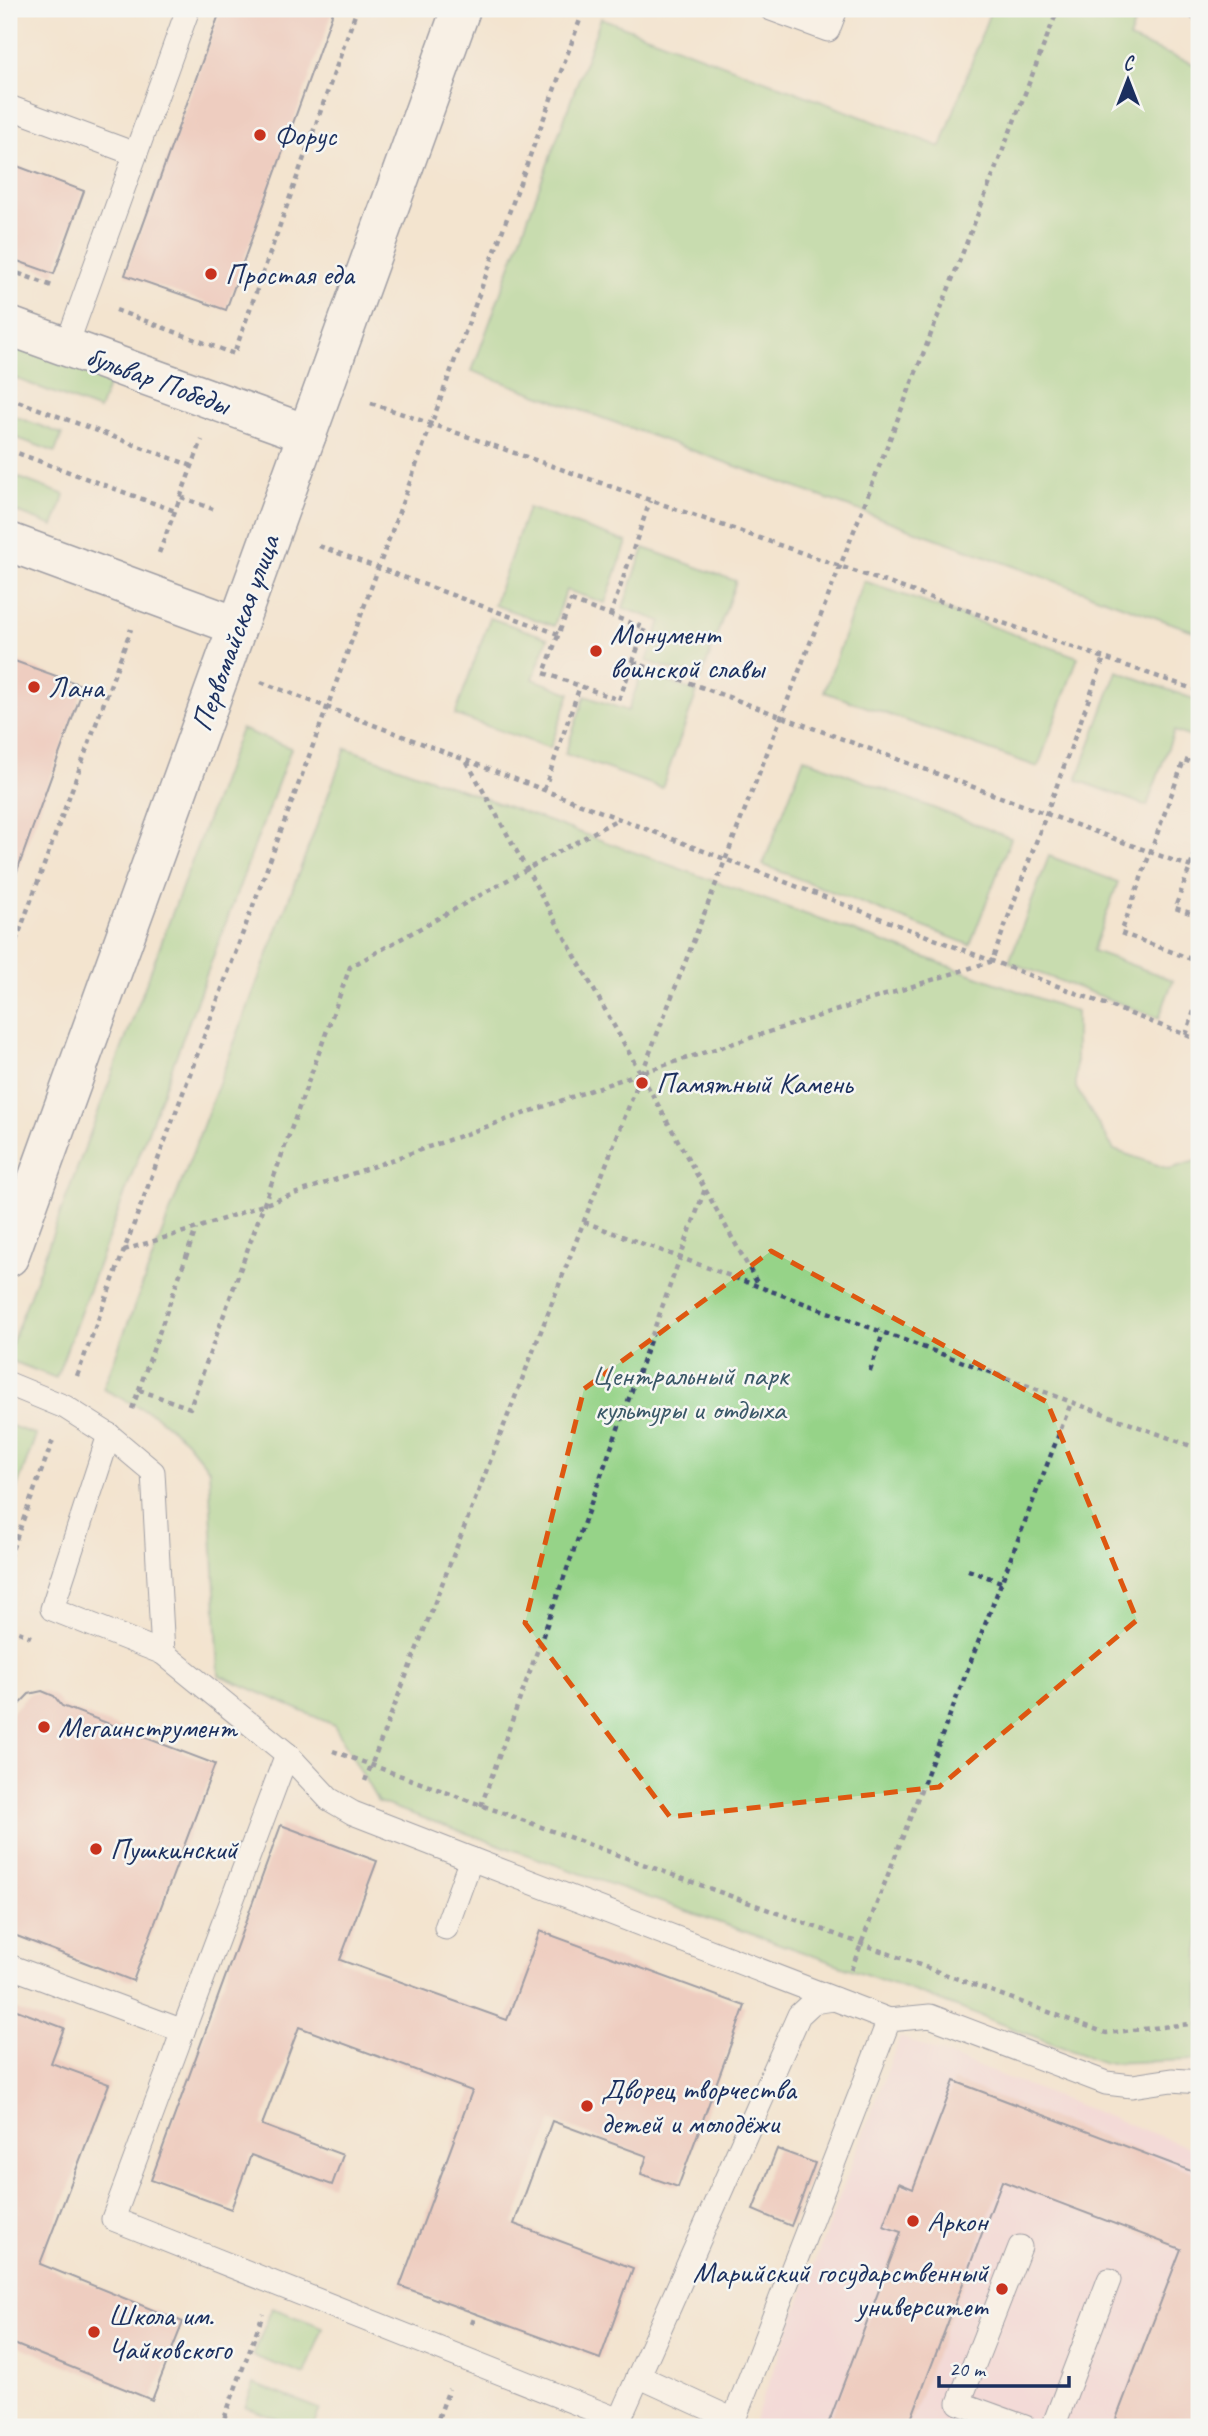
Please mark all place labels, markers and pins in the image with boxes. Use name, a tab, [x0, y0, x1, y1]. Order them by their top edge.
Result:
place label: Форус	[274, 116, 338, 154]
marker: Форус	[252, 127, 268, 143]
place label: Простая еда	[225, 255, 356, 293]
marker: Простая еда	[203, 266, 219, 282]
place label: Монумент воинской славы	[610, 615, 766, 687]
marker: Монумент воинской славы	[588, 643, 604, 659]
place label: Лана	[48, 668, 106, 706]
marker: Лана	[26, 679, 42, 695]
place label: Памятный Камень	[656, 1064, 854, 1102]
marker: Памятный Камень	[634, 1075, 650, 1091]
place label: Мегаинструмент	[58, 1708, 238, 1746]
marker: Мегаинструмент	[36, 1719, 52, 1735]
place label: Пушкинский	[110, 1830, 239, 1868]
marker: Пушкинский	[88, 1841, 104, 1857]
place label: Дворец творчества детей и молодёжи	[601, 2070, 798, 2142]
marker: Дворец творчества детей и молодёжи	[579, 2098, 595, 2114]
place label: Аркон	[927, 2202, 990, 2240]
marker: Аркон	[905, 2213, 921, 2229]
place label: Марийский государственный университет	[693, 2253, 989, 2325]
marker: Марийский государственный университет	[994, 2281, 1010, 2297]
place label: Школа им. Чайковского	[108, 2296, 233, 2368]
marker: Школа им. Чайковского	[86, 2324, 102, 2340]

